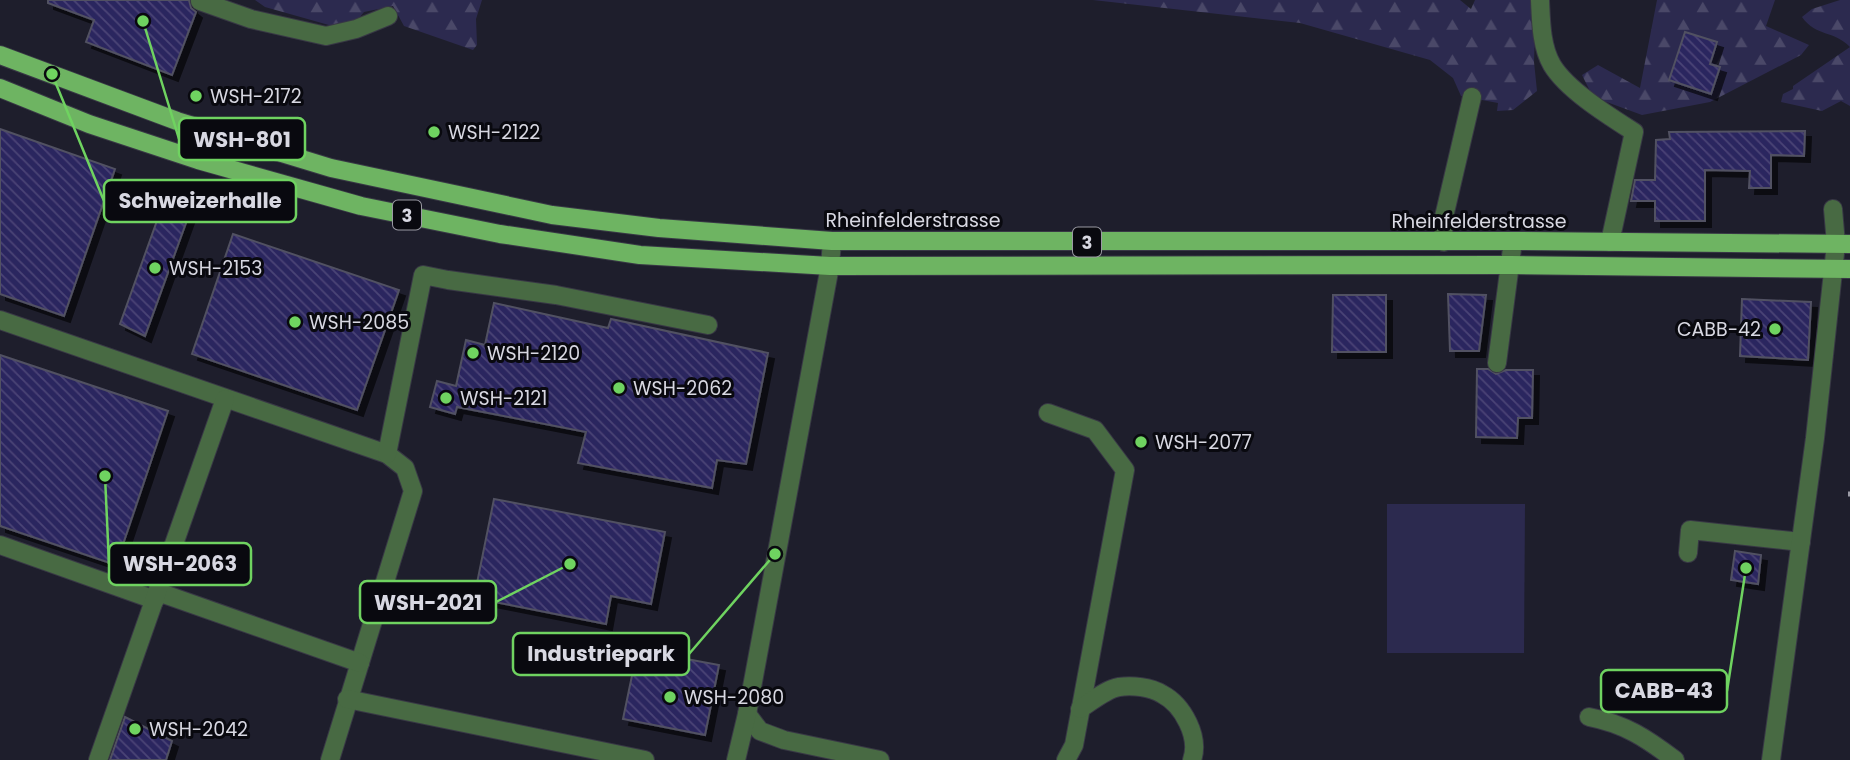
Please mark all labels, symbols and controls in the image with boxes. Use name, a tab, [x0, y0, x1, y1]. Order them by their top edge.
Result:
place label: WSH-2172	[210, 83, 302, 110]
marker: WSH-2172	[188, 88, 204, 104]
callout: WSH-801	[179, 118, 305, 160]
place label: WSH-2122	[448, 119, 540, 146]
marker: WSH-2122	[426, 124, 442, 140]
text: WSH-801	[193, 125, 291, 154]
callout: Schweizerhalle	[104, 180, 296, 222]
text: Schweizerhalle	[118, 186, 282, 215]
road number: 3	[393, 200, 421, 230]
street label: Rheinfelderstrasse	[825, 207, 1001, 234]
street label: Rheinfelderstrasse	[1391, 208, 1567, 235]
road number: 3	[1073, 228, 1101, 256]
place label: WSH-2153	[169, 255, 262, 282]
marker: WSH-2153	[147, 260, 163, 276]
place label: WSH-2085	[309, 309, 409, 336]
marker: WSH-2085	[287, 314, 303, 330]
place label: CABB-42	[1677, 316, 1761, 343]
marker: CABB-42	[1767, 321, 1783, 337]
place label: WSH-2120	[487, 340, 580, 367]
marker: WSH-2120	[465, 345, 481, 361]
place label: WSH-2062	[633, 375, 732, 402]
marker: WSH-2062	[611, 380, 627, 396]
place label: WSH-2121	[460, 385, 547, 412]
marker: WSH-2121	[438, 390, 454, 406]
place label: WSH-2077	[1155, 429, 1252, 456]
marker: WSH-2077	[1133, 434, 1149, 450]
callout: WSH-2063	[109, 543, 251, 585]
text: WSH-2063	[123, 549, 237, 578]
callout: WSH-2021	[360, 581, 496, 623]
text: WSH-2021	[374, 588, 482, 617]
callout: Industriepark	[513, 633, 689, 675]
text: Industriepark	[527, 639, 675, 668]
callout: CABB-43	[1601, 670, 1727, 712]
text: CABB-43	[1615, 676, 1713, 705]
place label: WSH-2080	[684, 684, 784, 711]
marker: WSH-2080	[662, 689, 678, 705]
place label: WSH-2042	[149, 716, 248, 743]
marker: WSH-2042	[127, 721, 143, 737]

